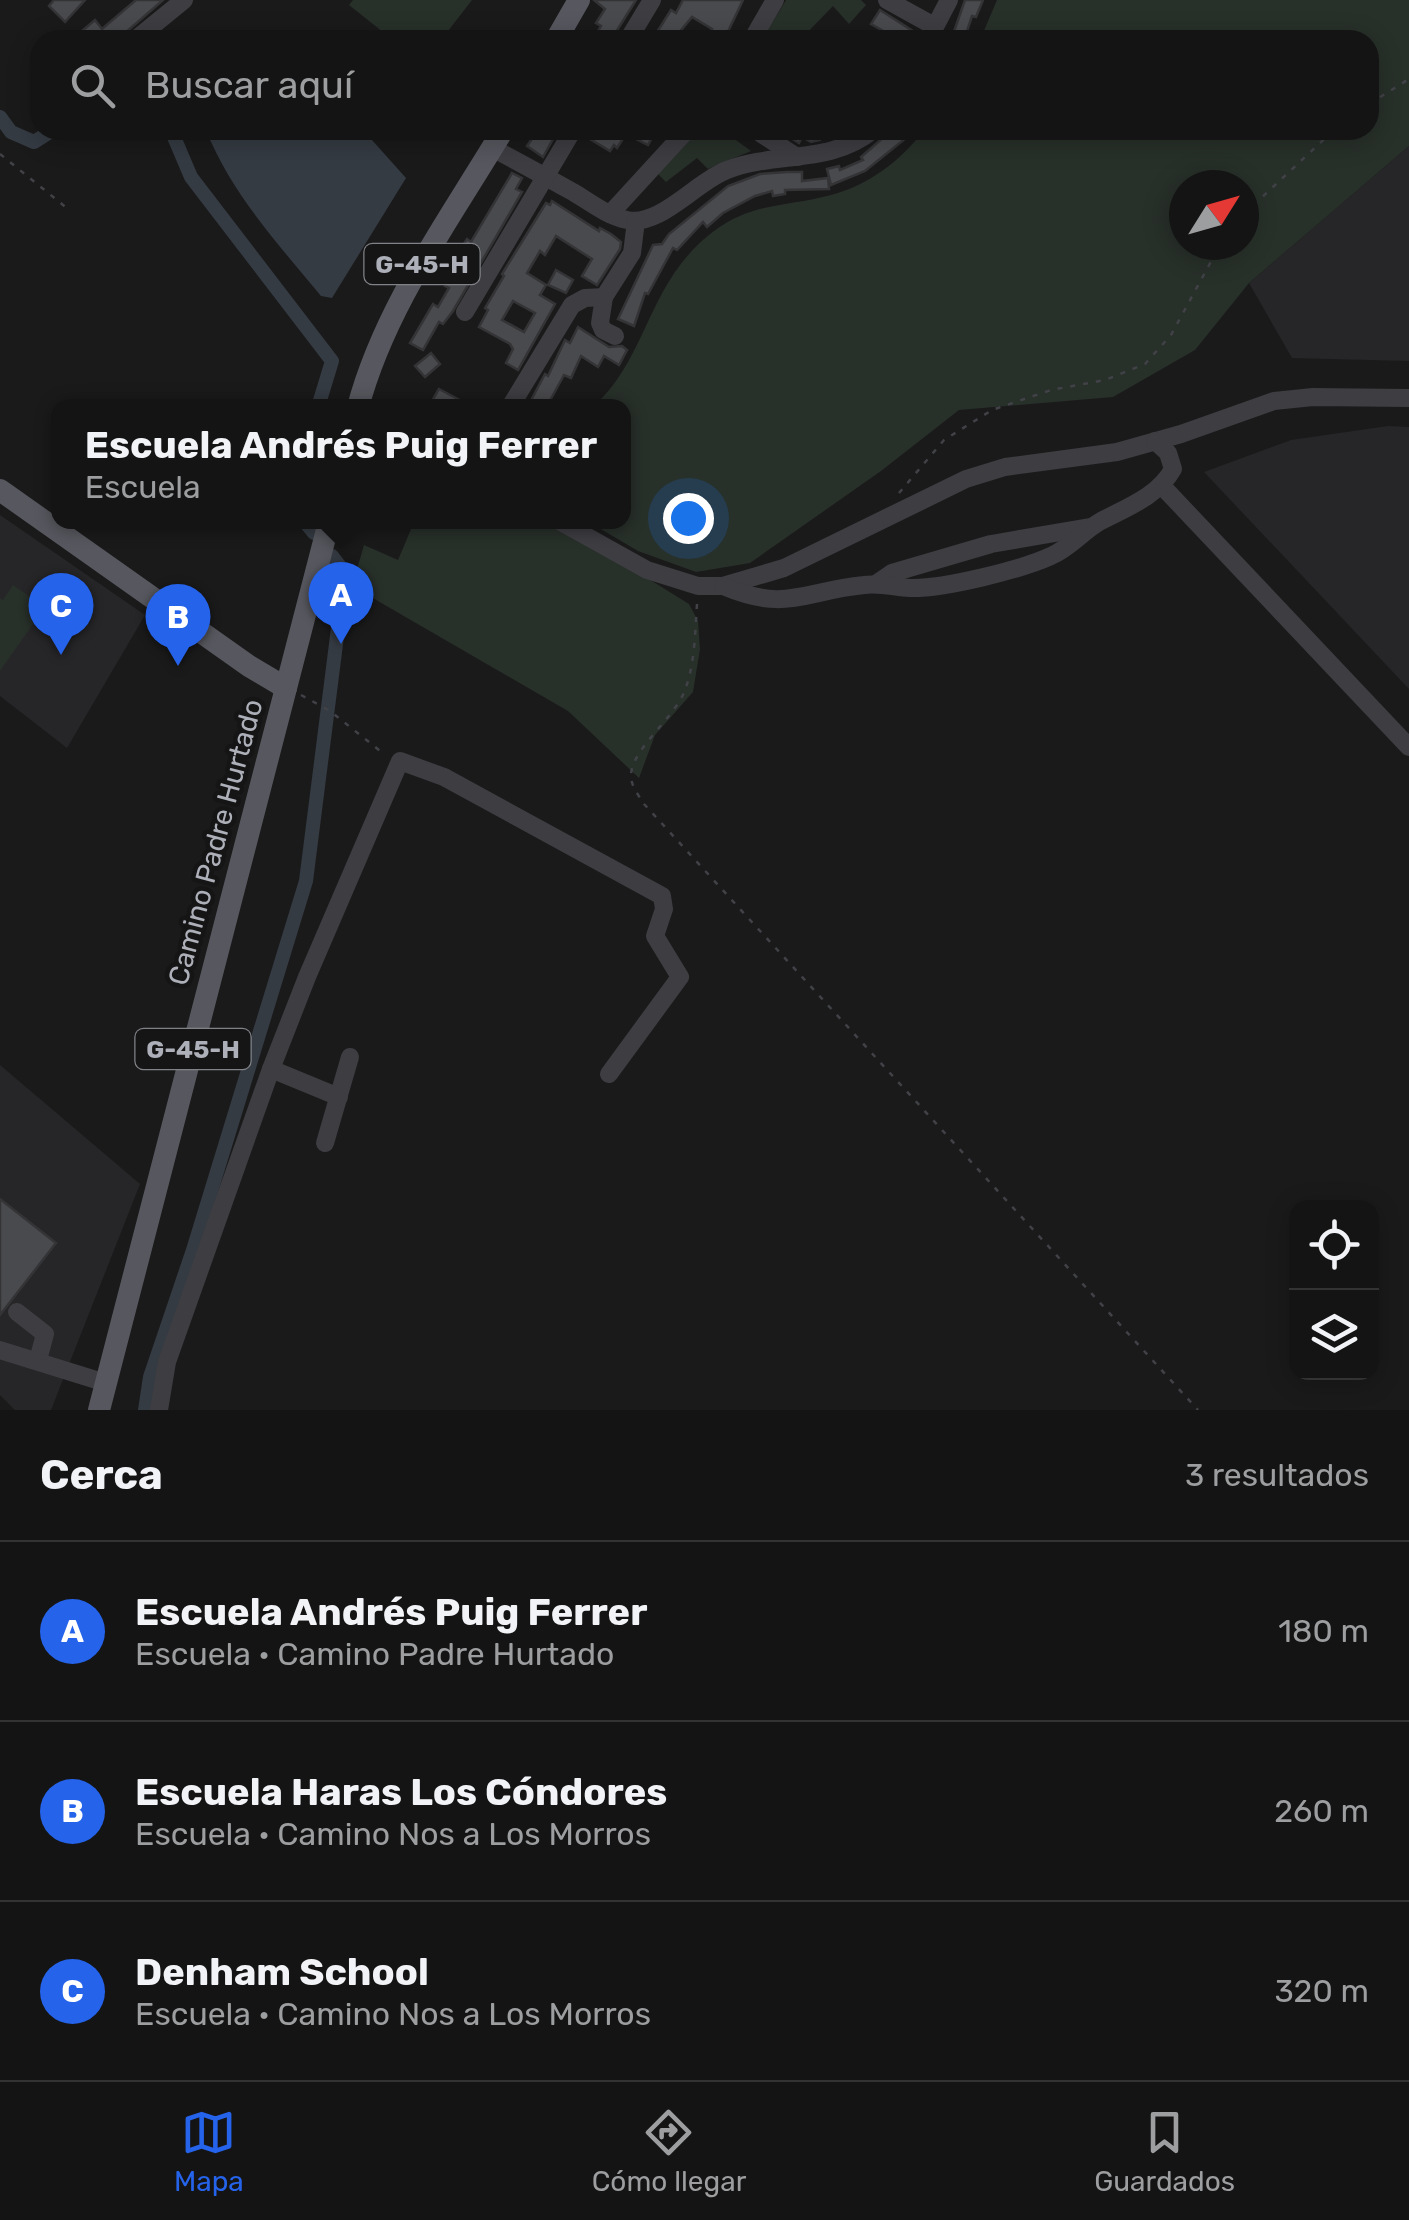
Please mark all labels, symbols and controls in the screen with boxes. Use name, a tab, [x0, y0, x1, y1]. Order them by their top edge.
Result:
search box	[30, 30, 1379, 140]
icon: search	[65, 58, 120, 113]
text: Buscar aquí	[145, 62, 353, 108]
north arrow	[1169, 170, 1259, 260]
road number: G-45-H	[364, 244, 480, 284]
popup	[51, 399, 631, 529]
text: Escuela Andrés Puig Ferrer	[85, 422, 597, 468]
text: Escuela	[85, 468, 201, 506]
your location	[663, 493, 714, 544]
pin: A	[308, 562, 374, 644]
pin: C	[28, 572, 94, 655]
pin: B	[146, 584, 210, 666]
street label: Camino Padre Hurtado	[161, 695, 270, 989]
road number: G-45-H	[136, 1029, 250, 1069]
map controls	[1289, 1200, 1379, 1380]
button: locate	[1289, 1200, 1379, 1290]
button: layers	[1289, 1290, 1379, 1380]
text: Cerca	[40, 1450, 163, 1500]
text: 3 resultados	[1185, 1456, 1369, 1494]
text: Escuela Andrés Puig Ferrer	[135, 1589, 647, 1635]
text: A	[61, 1612, 84, 1650]
text: 180 m	[1278, 1612, 1369, 1650]
text: Escuela · Camino Padre Hurtado	[135, 1635, 614, 1673]
text: Escuela Haras Los Cóndores	[135, 1769, 667, 1815]
text: B	[61, 1792, 84, 1830]
text: 260 m	[1274, 1792, 1369, 1830]
text: Escuela · Camino Nos a Los Morros	[135, 1815, 651, 1853]
text: Denham School	[135, 1949, 429, 1995]
text: C	[61, 1972, 84, 2010]
text: 320 m	[1274, 1972, 1369, 2010]
text: Escuela · Camino Nos a Los Morros	[135, 1995, 651, 2033]
tab: Mapa	[174, 2105, 244, 2198]
tab: Cómo llegar	[592, 2105, 746, 2198]
tab: Guardados	[1094, 2105, 1235, 2198]

